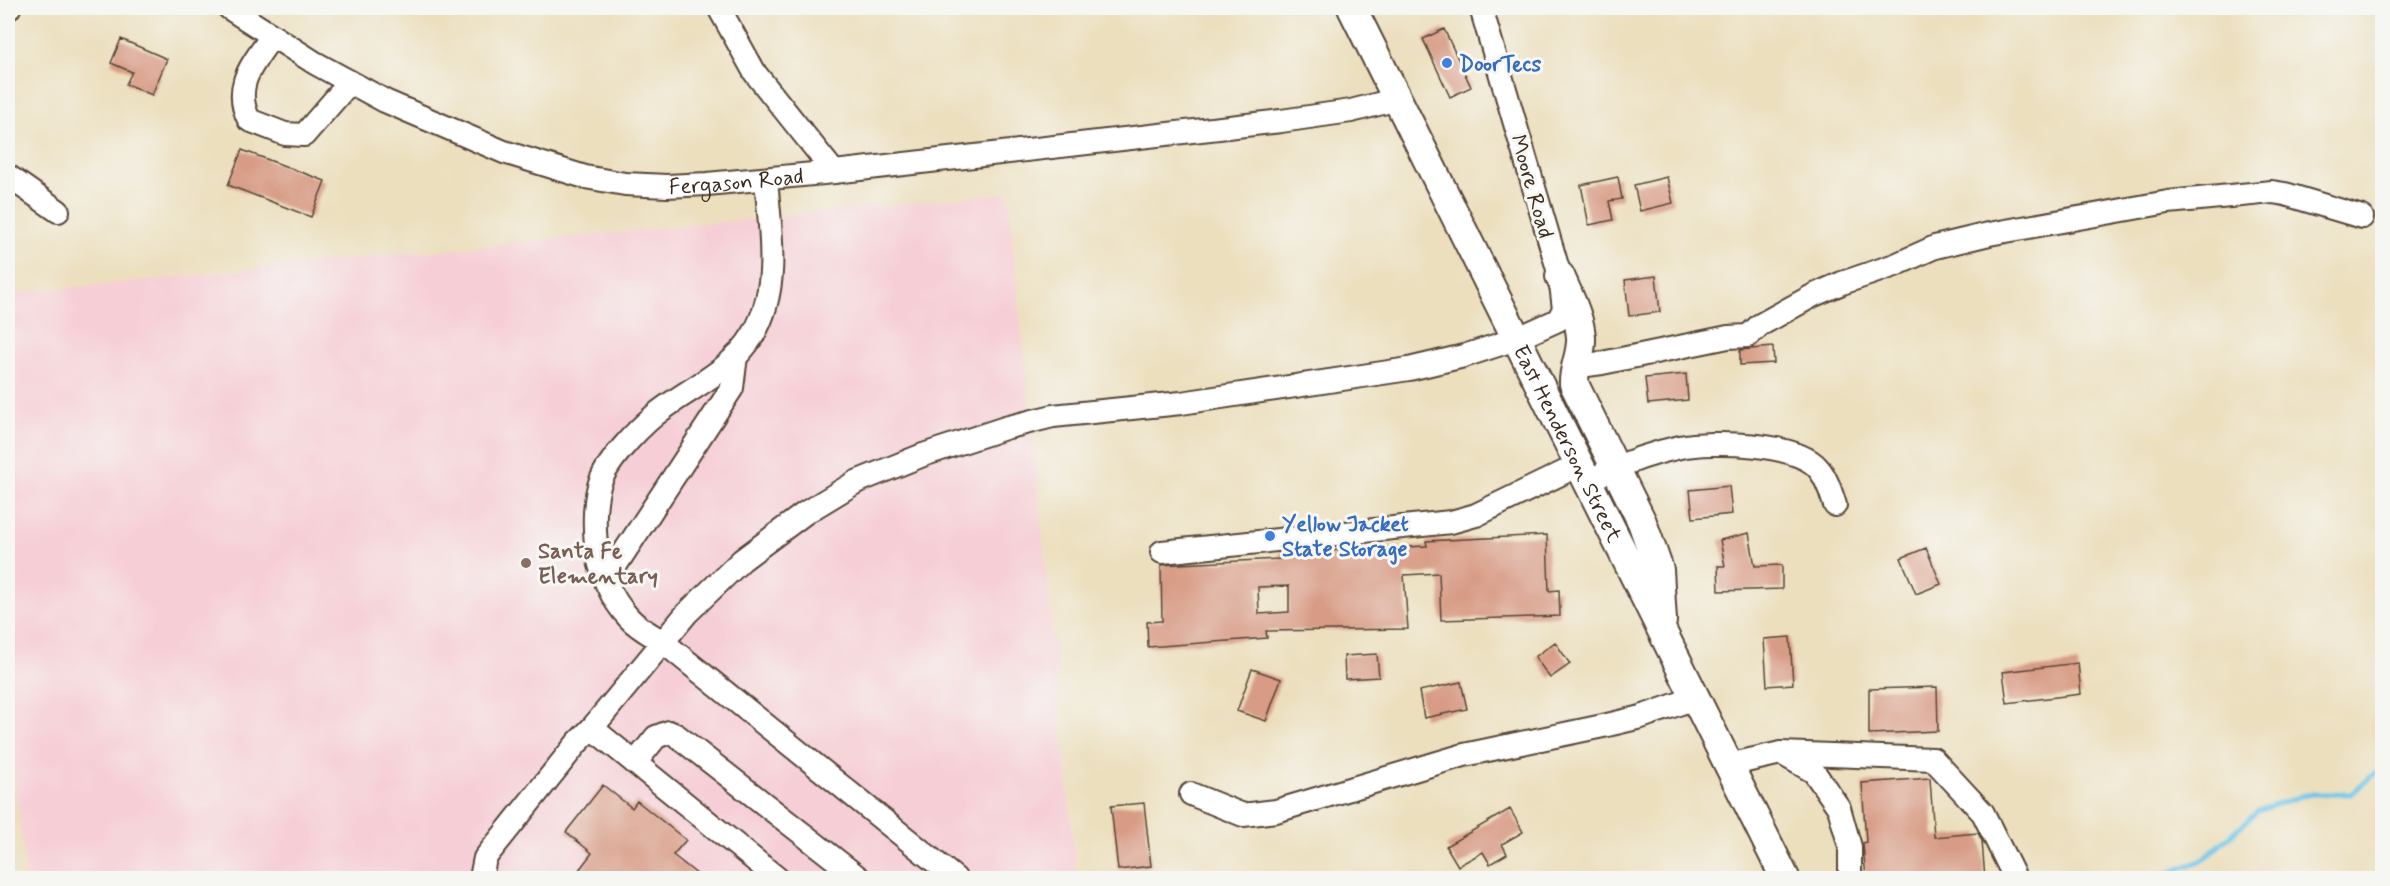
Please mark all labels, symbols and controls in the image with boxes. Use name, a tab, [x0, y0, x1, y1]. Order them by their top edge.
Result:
place label: DoorTecs	[1459, 51, 1542, 79]
marker: DoorTecs	[1440, 56, 1454, 70]
street label: Moore Road	[1503, 132, 1559, 242]
street label: Fergason Road	[668, 163, 805, 203]
street label: East Henderson Street	[1506, 341, 1628, 548]
place label: Yellow Jacket State Storage	[1282, 511, 1409, 565]
marker: Yellow Jacket State Storage	[1263, 529, 1277, 543]
place label: Santa Fe Elementary	[538, 538, 658, 591]
marker: Santa Fe Elementary	[519, 556, 533, 570]

